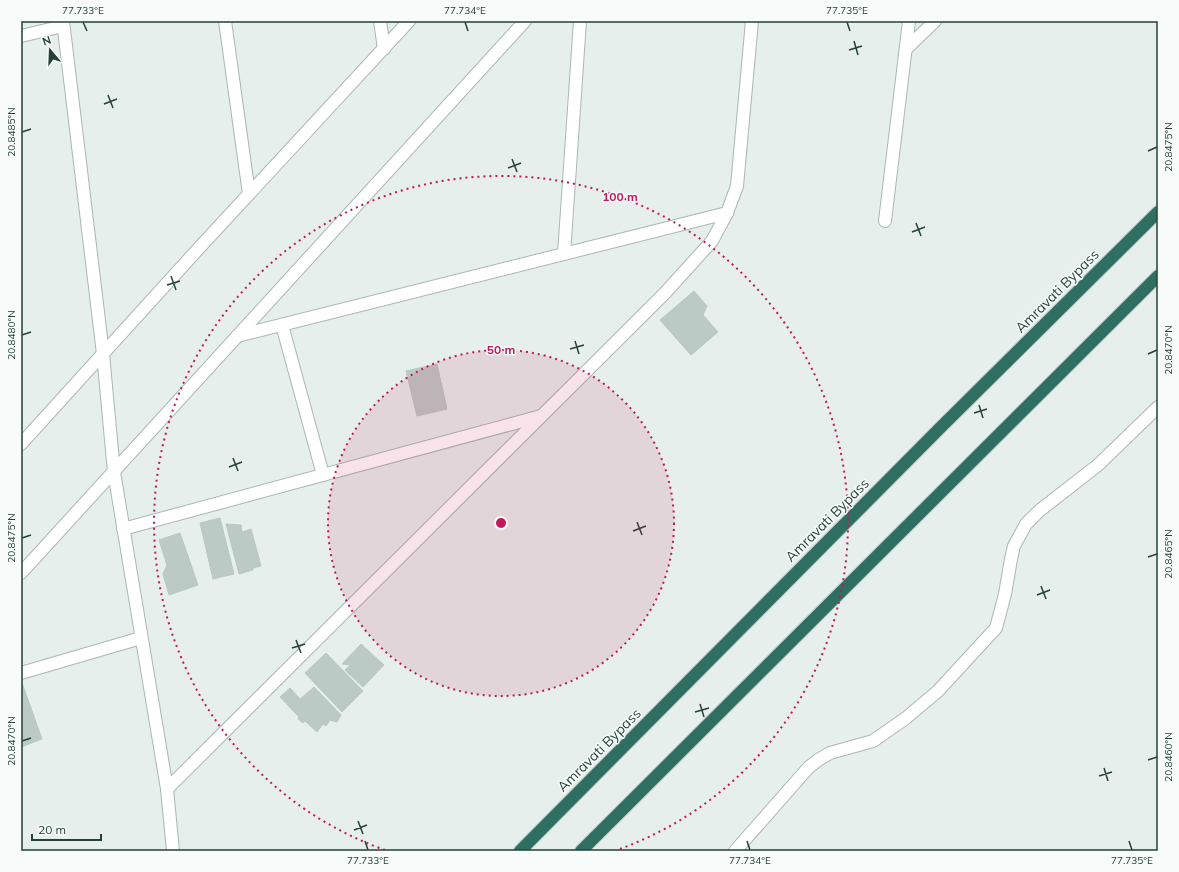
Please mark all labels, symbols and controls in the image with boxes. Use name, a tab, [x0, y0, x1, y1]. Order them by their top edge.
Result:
text: 77.733°E	[62, 4, 104, 17]
text: 77.734°E	[444, 4, 486, 17]
text: 77.735°E	[826, 4, 868, 17]
north arrow	[30, 30, 70, 70]
text: N	[41, 33, 53, 49]
text: 20.8485°N	[5, 107, 18, 157]
text: 20.8475°N	[1162, 122, 1175, 172]
text: 100 m	[602, 189, 638, 204]
street label: Amravati Bypass	[1011, 245, 1103, 337]
text: 20.8480°N	[5, 310, 18, 360]
text: 20.8470°N	[1162, 325, 1175, 375]
text: 50 m	[487, 342, 515, 357]
street label: Amravati Bypass	[781, 474, 873, 566]
text: 20.8475°N	[5, 513, 18, 563]
centre of rings	[494, 516, 508, 530]
text: 20.8465°N	[1162, 529, 1175, 579]
street label: Amravati Bypass	[553, 704, 645, 796]
text: 20.8470°N	[5, 716, 18, 766]
text: 20.8460°N	[1162, 732, 1175, 782]
scale bar	[32, 816, 101, 842]
text: 20 m	[38, 822, 66, 837]
text: 77.733°E	[347, 854, 389, 867]
text: 77.734°E	[729, 854, 771, 867]
text: 77.735°E	[1111, 854, 1153, 867]

